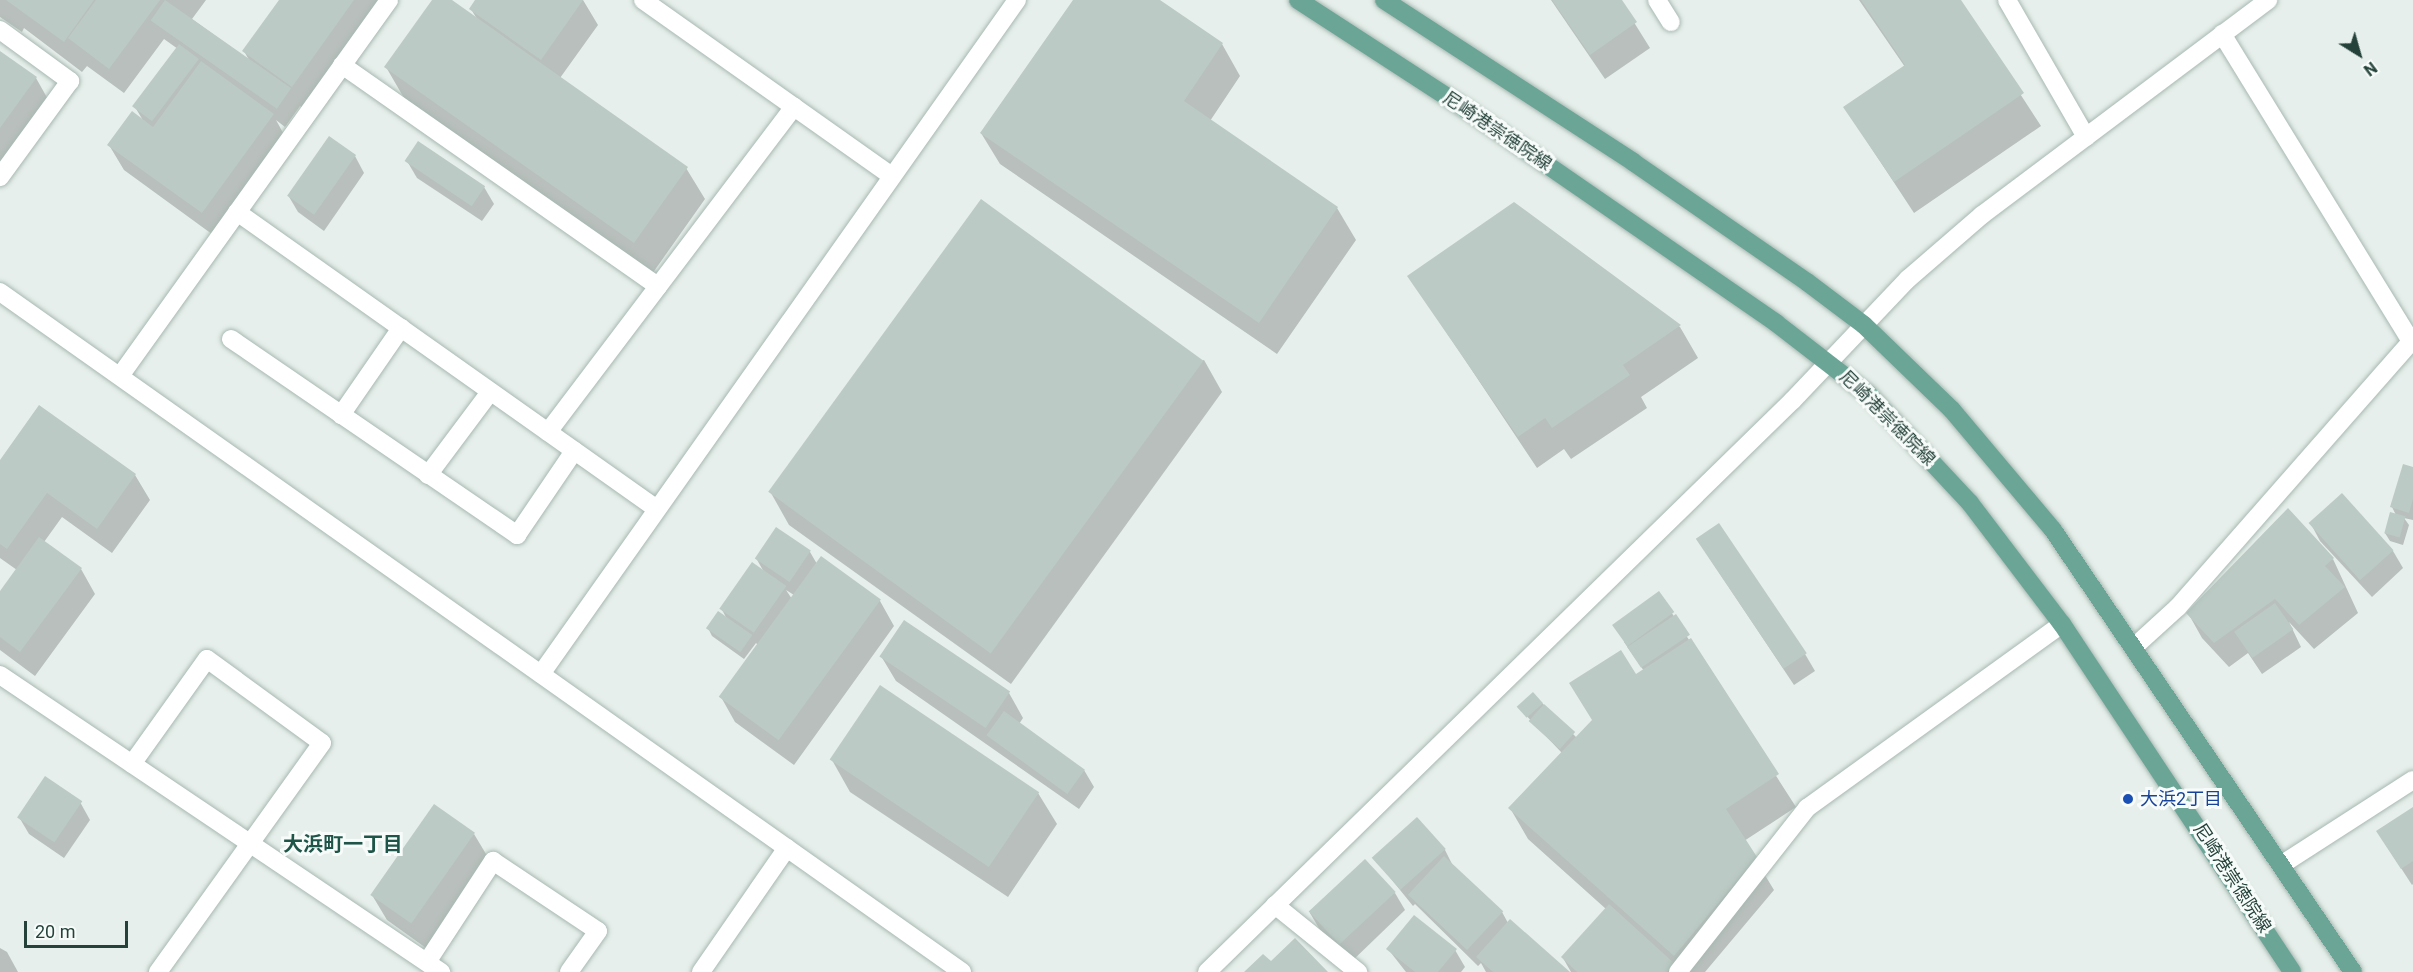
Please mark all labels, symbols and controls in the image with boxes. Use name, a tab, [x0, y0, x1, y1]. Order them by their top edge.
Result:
north arrow	[2329, 24, 2389, 84]
text: N	[2360, 58, 2380, 80]
street label: 尼崎港崇徳院線	[1439, 87, 1555, 175]
street label: 尼崎港崇徳院線	[1835, 366, 1939, 470]
place label: 大浜2丁目	[2140, 788, 2222, 810]
marker: 大浜2丁目	[2121, 792, 2135, 806]
street label: 尼崎港崇徳院線	[2189, 819, 2275, 937]
district label: 大浜町一丁目	[283, 832, 403, 856]
scale bar	[27, 909, 130, 947]
text: 20 m	[35, 921, 75, 942]

